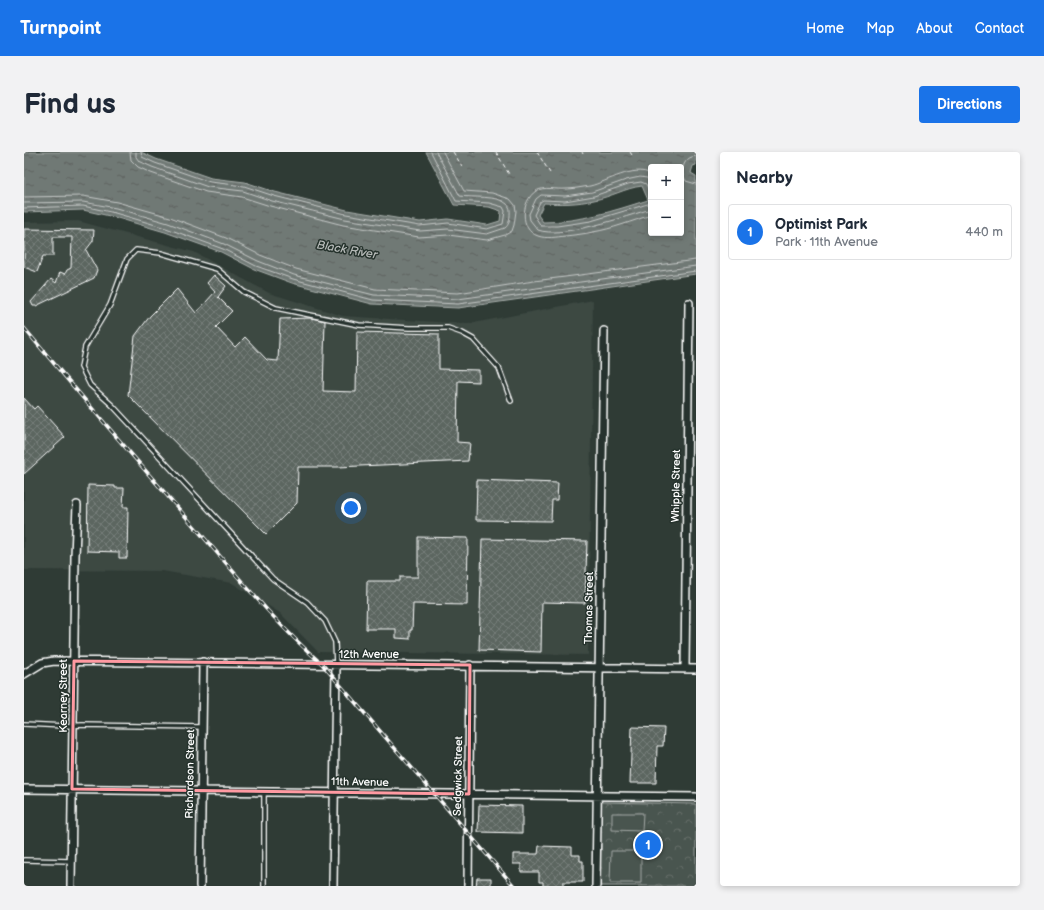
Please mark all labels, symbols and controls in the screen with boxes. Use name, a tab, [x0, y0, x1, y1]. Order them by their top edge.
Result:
text: Turnpoint	[20, 17, 101, 40]
text: Home	[806, 20, 844, 37]
text: Map	[866, 20, 894, 37]
text: About	[916, 20, 953, 37]
text: Contact	[975, 20, 1024, 37]
button: Directions	[919, 86, 1020, 123]
text: Find us	[24, 88, 116, 121]
map controls	[648, 164, 684, 236]
button: +	[648, 164, 684, 200]
text: Nearby	[736, 168, 793, 188]
button: −	[648, 200, 684, 236]
text: Optimist Park	[775, 215, 867, 234]
text: 1	[747, 224, 753, 240]
text: 440 m	[965, 224, 1003, 240]
text: Park · 11th Avenue	[775, 234, 878, 250]
water label: Black River	[316, 237, 380, 263]
street label: Whipple Street	[669, 449, 683, 523]
your location	[341, 498, 361, 518]
street label: Thomas Street	[582, 571, 596, 644]
street label: 12th Avenue	[339, 648, 400, 661]
street label: Kearney Street	[57, 659, 70, 733]
street label: Richardson Street	[183, 729, 197, 819]
street label: Sedgwick Street	[451, 735, 465, 816]
street label: 11th Avenue	[331, 775, 390, 789]
pin: 1	[635, 830, 661, 860]

